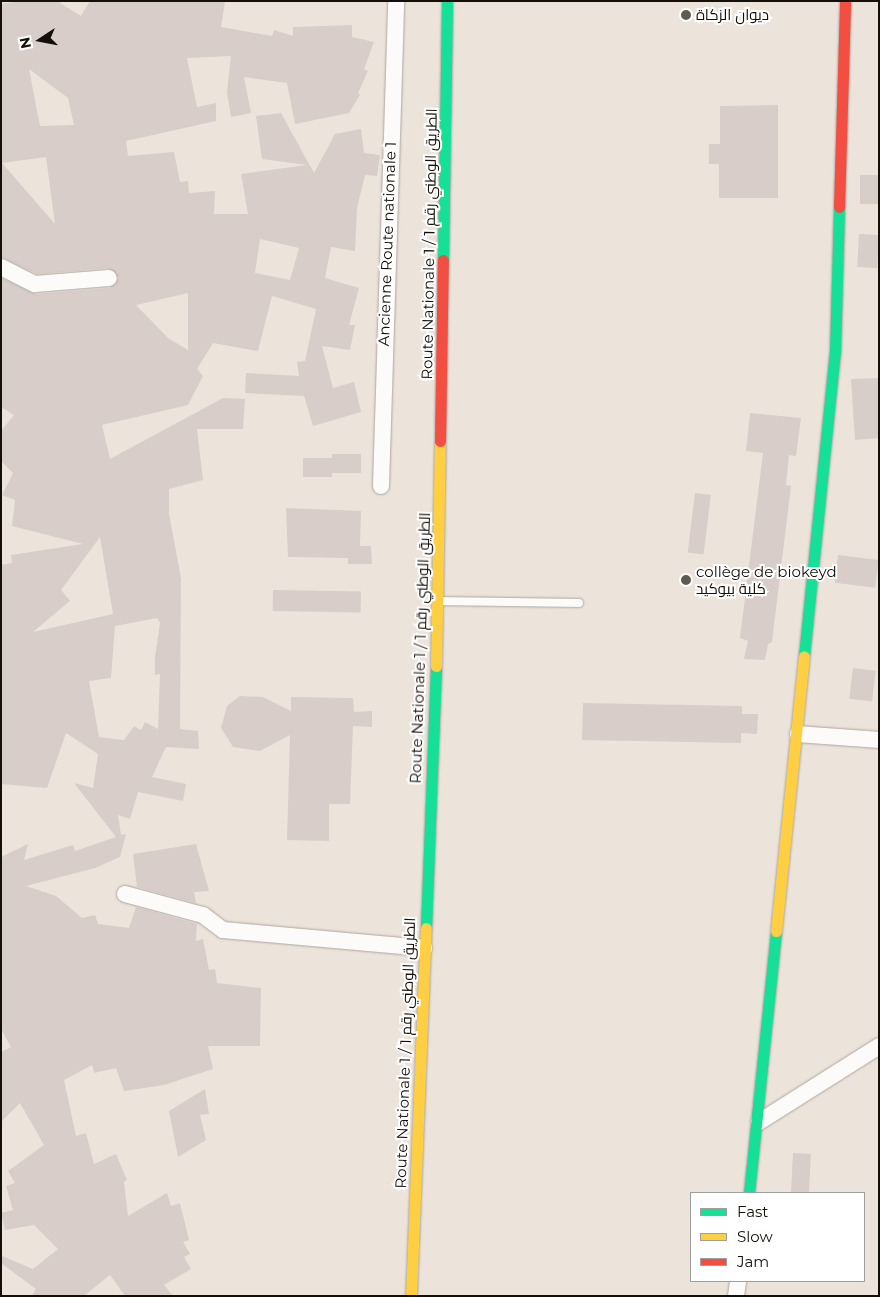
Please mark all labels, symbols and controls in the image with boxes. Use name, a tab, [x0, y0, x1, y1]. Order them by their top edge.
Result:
place label: ديوان الزكاة	[696, 6, 769, 24]
marker: ديوان الزكاة	[680, 9, 692, 21]
north arrow	[15, 15, 65, 65]
text: N	[15, 36, 35, 50]
street label: Route Nationale 1 / الطريق الوطني رقم 1	[418, 108, 440, 380]
street label: Ancienne Route nationale 1	[374, 141, 400, 347]
street label: Route Nationale 1 / الطريق الوطني رقم 1	[406, 512, 434, 784]
place label: collège de biokeyd كلية بيوكيد	[696, 562, 837, 597]
marker: collège de biokeyd كلية بيوكيد	[680, 574, 692, 586]
street label: Route Nationale 1 / الطريق الوطني رقم 1	[391, 917, 419, 1189]
legend	[690, 1192, 865, 1282]
text: Fast	[737, 1202, 768, 1221]
text: Slow	[737, 1227, 773, 1246]
text: Jam	[737, 1252, 769, 1271]

